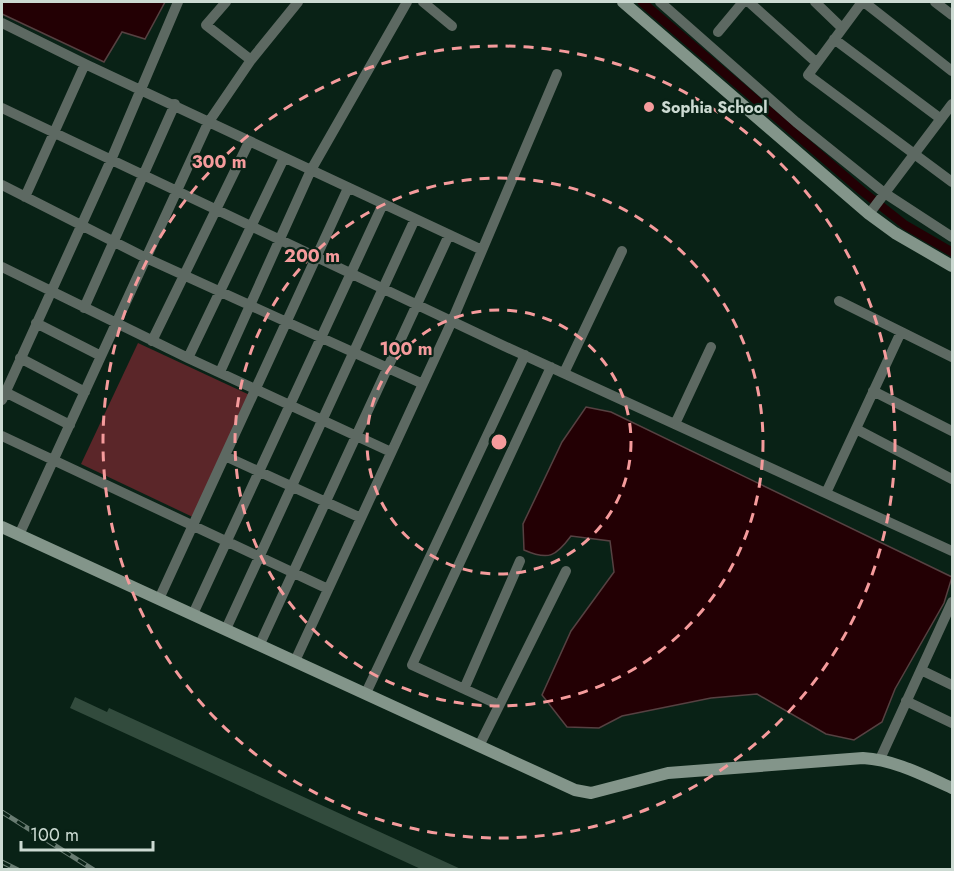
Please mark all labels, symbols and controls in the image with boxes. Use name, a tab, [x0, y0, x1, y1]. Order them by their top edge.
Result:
place label: Sophia School	[661, 96, 767, 119]
marker: Sophia School	[642, 100, 656, 114]
text: 300 m	[191, 149, 247, 175]
text: 200 m	[284, 243, 340, 269]
text: 100 m	[379, 336, 433, 362]
centre of rings	[489, 432, 509, 452]
scale bar	[21, 814, 153, 852]
text: 100 m	[30, 822, 79, 848]

